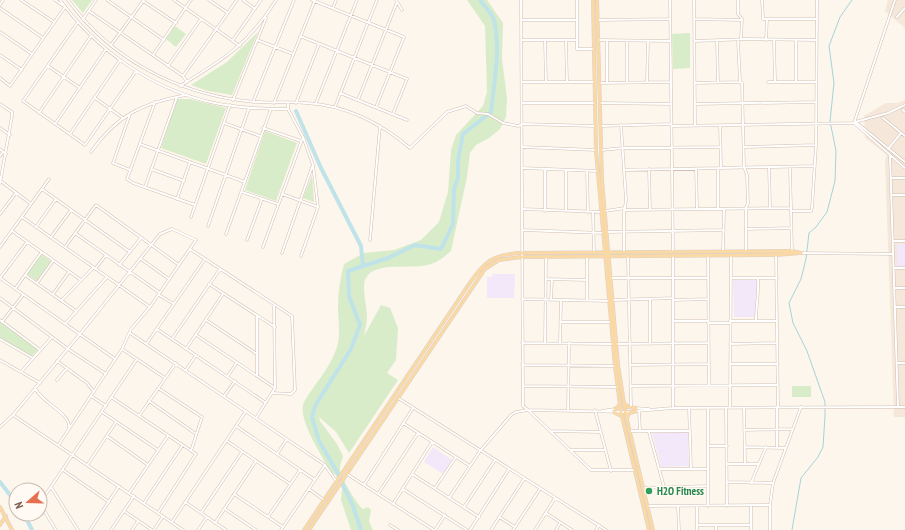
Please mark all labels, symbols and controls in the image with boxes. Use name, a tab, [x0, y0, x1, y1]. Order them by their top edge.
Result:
north arrow	[8, 482, 48, 522]
place label: H2O Fitness	[657, 484, 704, 498]
marker: H2O Fitness	[644, 486, 654, 496]
text: N	[11, 500, 26, 511]

